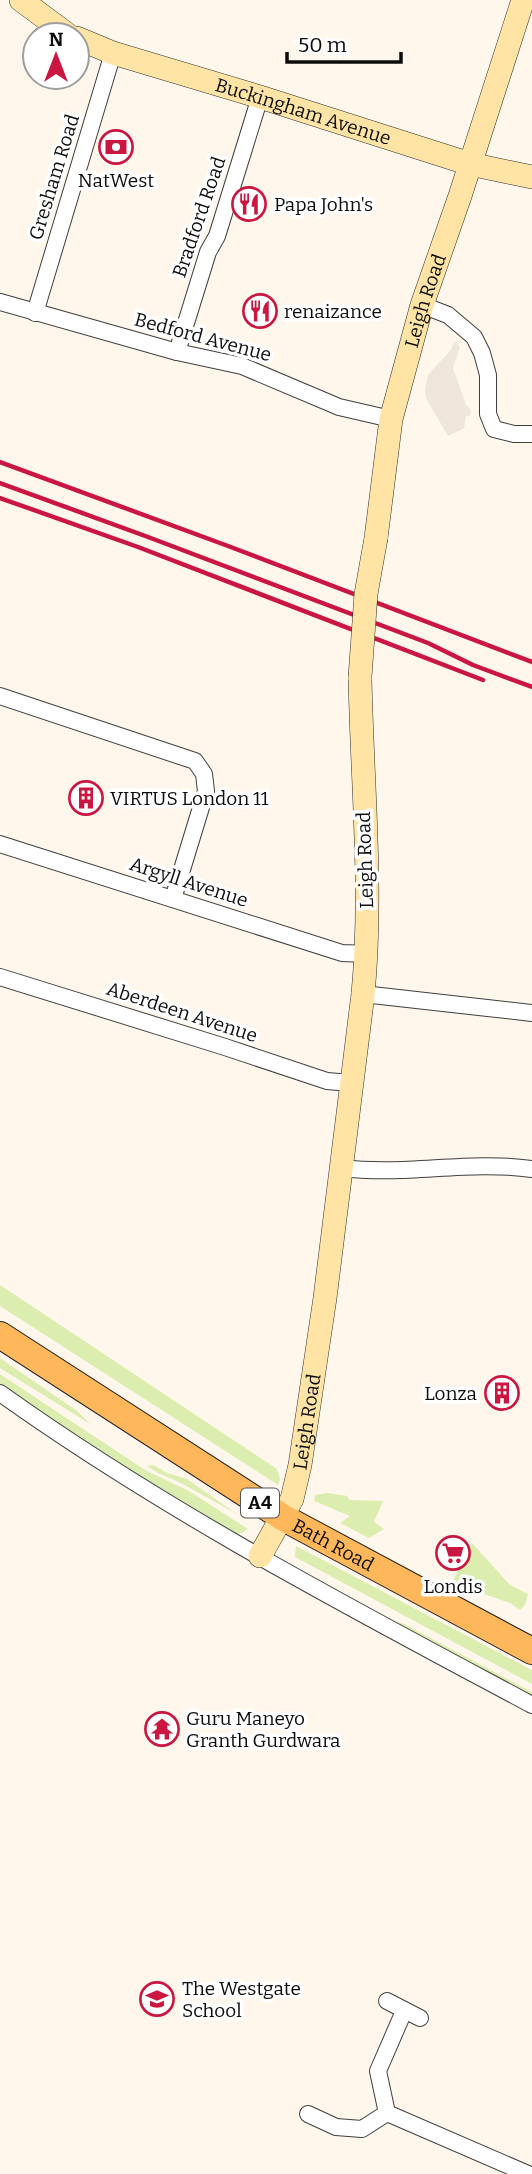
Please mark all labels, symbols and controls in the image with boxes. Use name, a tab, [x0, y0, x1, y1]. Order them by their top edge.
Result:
north arrow	[21, 21, 91, 91]
scale bar	[287, 21, 401, 65]
text: N	[49, 28, 64, 51]
text: 50 m	[298, 32, 347, 58]
street label: Buckingham Avenue	[213, 73, 394, 150]
street label: Gresham Road	[24, 111, 84, 243]
bank icon: NatWest	[97, 128, 135, 166]
street label: Bradford Road	[168, 154, 230, 280]
place label: NatWest	[78, 169, 154, 192]
restaurant icon: Papa John's	[230, 185, 268, 223]
place label: Papa John's	[274, 193, 373, 216]
street label: Leigh Road	[399, 251, 450, 350]
restaurant icon: renaizance	[241, 292, 279, 330]
place label: renaizance	[284, 300, 382, 323]
street label: Bedford Avenue	[132, 308, 274, 366]
building icon: VIRTUS London 11	[67, 779, 105, 817]
place label: VIRTUS London 11	[110, 787, 269, 810]
street label: Leigh Road	[352, 811, 378, 909]
street label: Argyll Avenue	[127, 852, 251, 912]
street label: Aberdeen Avenue	[104, 977, 260, 1047]
street label: Leigh Road	[288, 1372, 325, 1471]
building icon: Lonza	[483, 1374, 521, 1412]
place label: Lonza	[424, 1382, 478, 1405]
road number: A4	[241, 1488, 279, 1518]
street label: Bath Road	[289, 1513, 378, 1576]
supermarket icon: Londis	[434, 1534, 472, 1572]
place label: Londis	[423, 1575, 483, 1598]
place label: Guru Maneyo Granth Gurdwara	[186, 1707, 341, 1752]
temple icon: Guru Maneyo Granth Gurdwara	[143, 1710, 181, 1748]
place label: The Westgate School	[182, 1977, 301, 2022]
school or university icon: The Westgate School	[138, 1980, 176, 2018]

